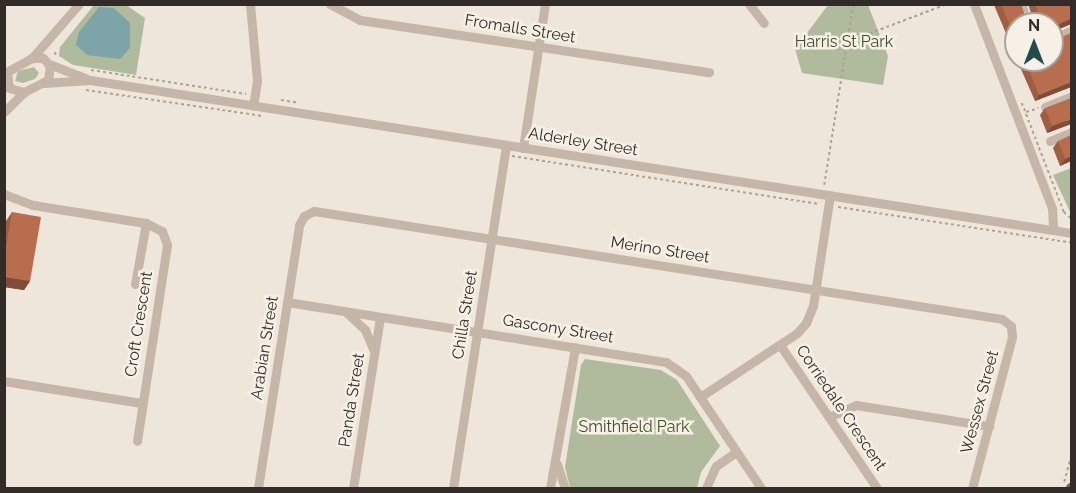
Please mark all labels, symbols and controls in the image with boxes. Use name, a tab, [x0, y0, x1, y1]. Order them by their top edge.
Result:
street label: Fromalls Street	[463, 11, 577, 47]
north arrow	[1004, 12, 1064, 72]
text: N	[1028, 16, 1040, 35]
park label: Harris St Park	[795, 32, 893, 52]
street label: Alderley Street	[527, 124, 639, 160]
street label: Merino Street	[609, 233, 711, 267]
street label: Chilla Street	[449, 269, 481, 361]
street label: Croft Crescent	[121, 270, 157, 378]
street label: Arabian Street	[247, 295, 283, 401]
street label: Gascony Street	[501, 311, 615, 347]
street label: Corriedale Crescent	[792, 342, 890, 474]
street label: Wessex Street	[957, 348, 1003, 456]
street label: Panda Street	[335, 352, 369, 448]
park label: Smithfield Park	[578, 417, 690, 437]

